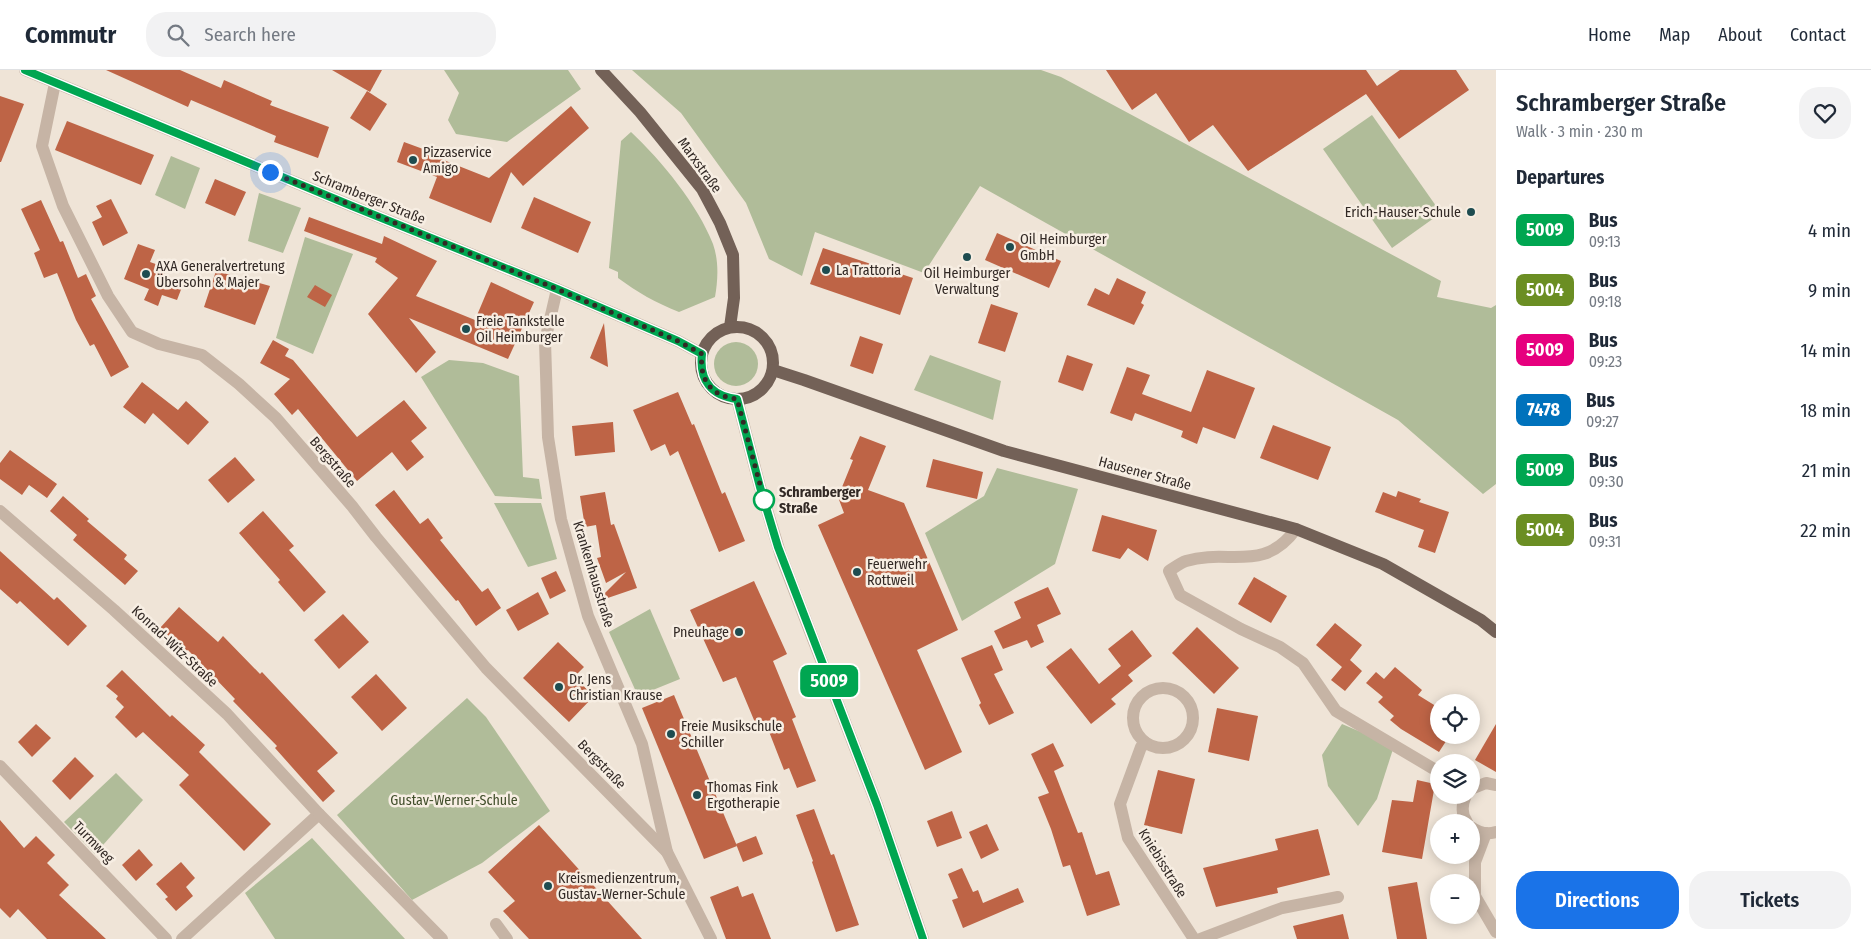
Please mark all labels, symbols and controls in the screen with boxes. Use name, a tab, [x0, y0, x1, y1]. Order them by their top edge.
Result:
search box	[146, 12, 496, 57]
text: Commutr	[25, 21, 116, 49]
icon: search	[164, 21, 192, 49]
text: Search here	[204, 23, 296, 46]
text: Home	[1588, 24, 1631, 46]
text: Map	[1659, 24, 1690, 46]
text: About	[1718, 24, 1762, 46]
text: Contact	[1790, 24, 1846, 46]
button: heart	[1799, 87, 1851, 139]
text: Schramberger Straße	[1516, 89, 1726, 117]
text: Walk · 3 min · 230 m	[1516, 122, 1643, 141]
street label: Marxstraße	[674, 134, 725, 196]
place label: Pizzaservice Amigo	[423, 144, 492, 177]
marker: Pizzaservice Amigo	[407, 154, 419, 166]
your location	[258, 160, 283, 185]
text: Departures	[1516, 166, 1604, 189]
street label: Schramberger Straße	[310, 167, 428, 228]
place label: Erich-Hauser-Schule	[1345, 204, 1461, 221]
marker: Erich-Hauser-Schule	[1465, 206, 1477, 218]
text: Bus	[1589, 209, 1617, 232]
text: 5009	[1526, 219, 1564, 241]
text: 4 min	[1808, 219, 1851, 242]
place label: Oil Heimburger GmbH	[1020, 231, 1107, 264]
text: 09:13	[1589, 232, 1621, 251]
marker: Oil Heimburger GmbH	[1004, 241, 1016, 253]
marker: Oil Heimburger Verwaltung	[961, 251, 973, 263]
place label: AXA Generalvertretung Übersohn & Majer	[156, 258, 285, 291]
place label: La Trattoria	[836, 262, 901, 279]
marker: La Trattoria	[820, 264, 832, 276]
place label: Oil Heimburger Verwaltung	[924, 265, 1010, 298]
marker: AXA Generalvertretung Übersohn & Majer	[140, 268, 152, 280]
text: Bus	[1589, 269, 1618, 292]
text: 5004	[1526, 279, 1564, 301]
text: 9 min	[1808, 279, 1851, 302]
text: 09:18	[1589, 292, 1622, 311]
place label: Freie Tankstelle Oil Heimburger	[476, 313, 565, 346]
marker: Freie Tankstelle Oil Heimburger	[460, 323, 472, 335]
text: Bus	[1589, 329, 1617, 352]
text: 5009	[1526, 339, 1564, 361]
text: 14 min	[1801, 339, 1851, 362]
text: 09:23	[1589, 352, 1622, 371]
text: Bus	[1586, 389, 1615, 412]
text: 7478	[1527, 399, 1560, 421]
text: 18 min	[1800, 399, 1851, 422]
text: 09:27	[1586, 412, 1619, 431]
street label: Bergstraße	[306, 433, 359, 491]
text: Bus	[1589, 449, 1617, 472]
street label: Hausener Straße	[1097, 453, 1193, 494]
text: 5009	[1526, 459, 1564, 481]
text: 21 min	[1802, 459, 1851, 482]
text: 09:30	[1589, 472, 1624, 491]
place label: Schramberger Straße	[779, 484, 861, 517]
marker: Schramberger Straße	[753, 489, 775, 511]
text: Bus	[1589, 509, 1618, 532]
street label: Krankenhausstraße	[569, 519, 618, 630]
text: 5004	[1526, 519, 1564, 541]
text: 22 min	[1800, 519, 1851, 542]
text: 09:31	[1589, 532, 1621, 551]
place label: Feuerwehr Rottweil	[867, 556, 927, 589]
marker: Feuerwehr Rottweil	[851, 566, 863, 578]
street label: Konrad-Witz-Straße	[128, 602, 221, 691]
place label: Pneuhage	[673, 624, 729, 641]
marker: Pneuhage	[733, 626, 745, 638]
line badge: 5009	[794, 665, 864, 697]
text: 5009	[810, 670, 848, 692]
place label: Dr. Jens Christian Krause	[569, 671, 662, 704]
marker: Dr. Jens Christian Krause	[553, 681, 565, 693]
map controls	[1430, 694, 1480, 924]
button: locate	[1430, 694, 1480, 744]
place label: Freie Musikschule Schiller	[681, 718, 782, 751]
marker: Freie Musikschule Schiller	[665, 728, 677, 740]
street label: Bergstraße	[574, 736, 629, 793]
button: layers	[1430, 754, 1480, 804]
place label: Thomas Fink Ergotherapie	[707, 779, 780, 812]
marker: Thomas Fink Ergotherapie	[691, 789, 703, 801]
park label: Gustav-Werner-Schule	[390, 792, 518, 809]
button: +	[1430, 814, 1480, 864]
street label: Turmweg	[70, 818, 118, 867]
street label: Kniebisstraße	[1135, 826, 1191, 901]
place label: Kreismedienzentrum, Gustav-Werner-Schule	[558, 870, 685, 903]
button: Directions	[1516, 871, 1679, 929]
button: Tickets	[1689, 871, 1851, 929]
button: −	[1430, 874, 1480, 924]
marker: Kreismedienzentrum, Gustav-Werner-Schule	[542, 880, 554, 892]

